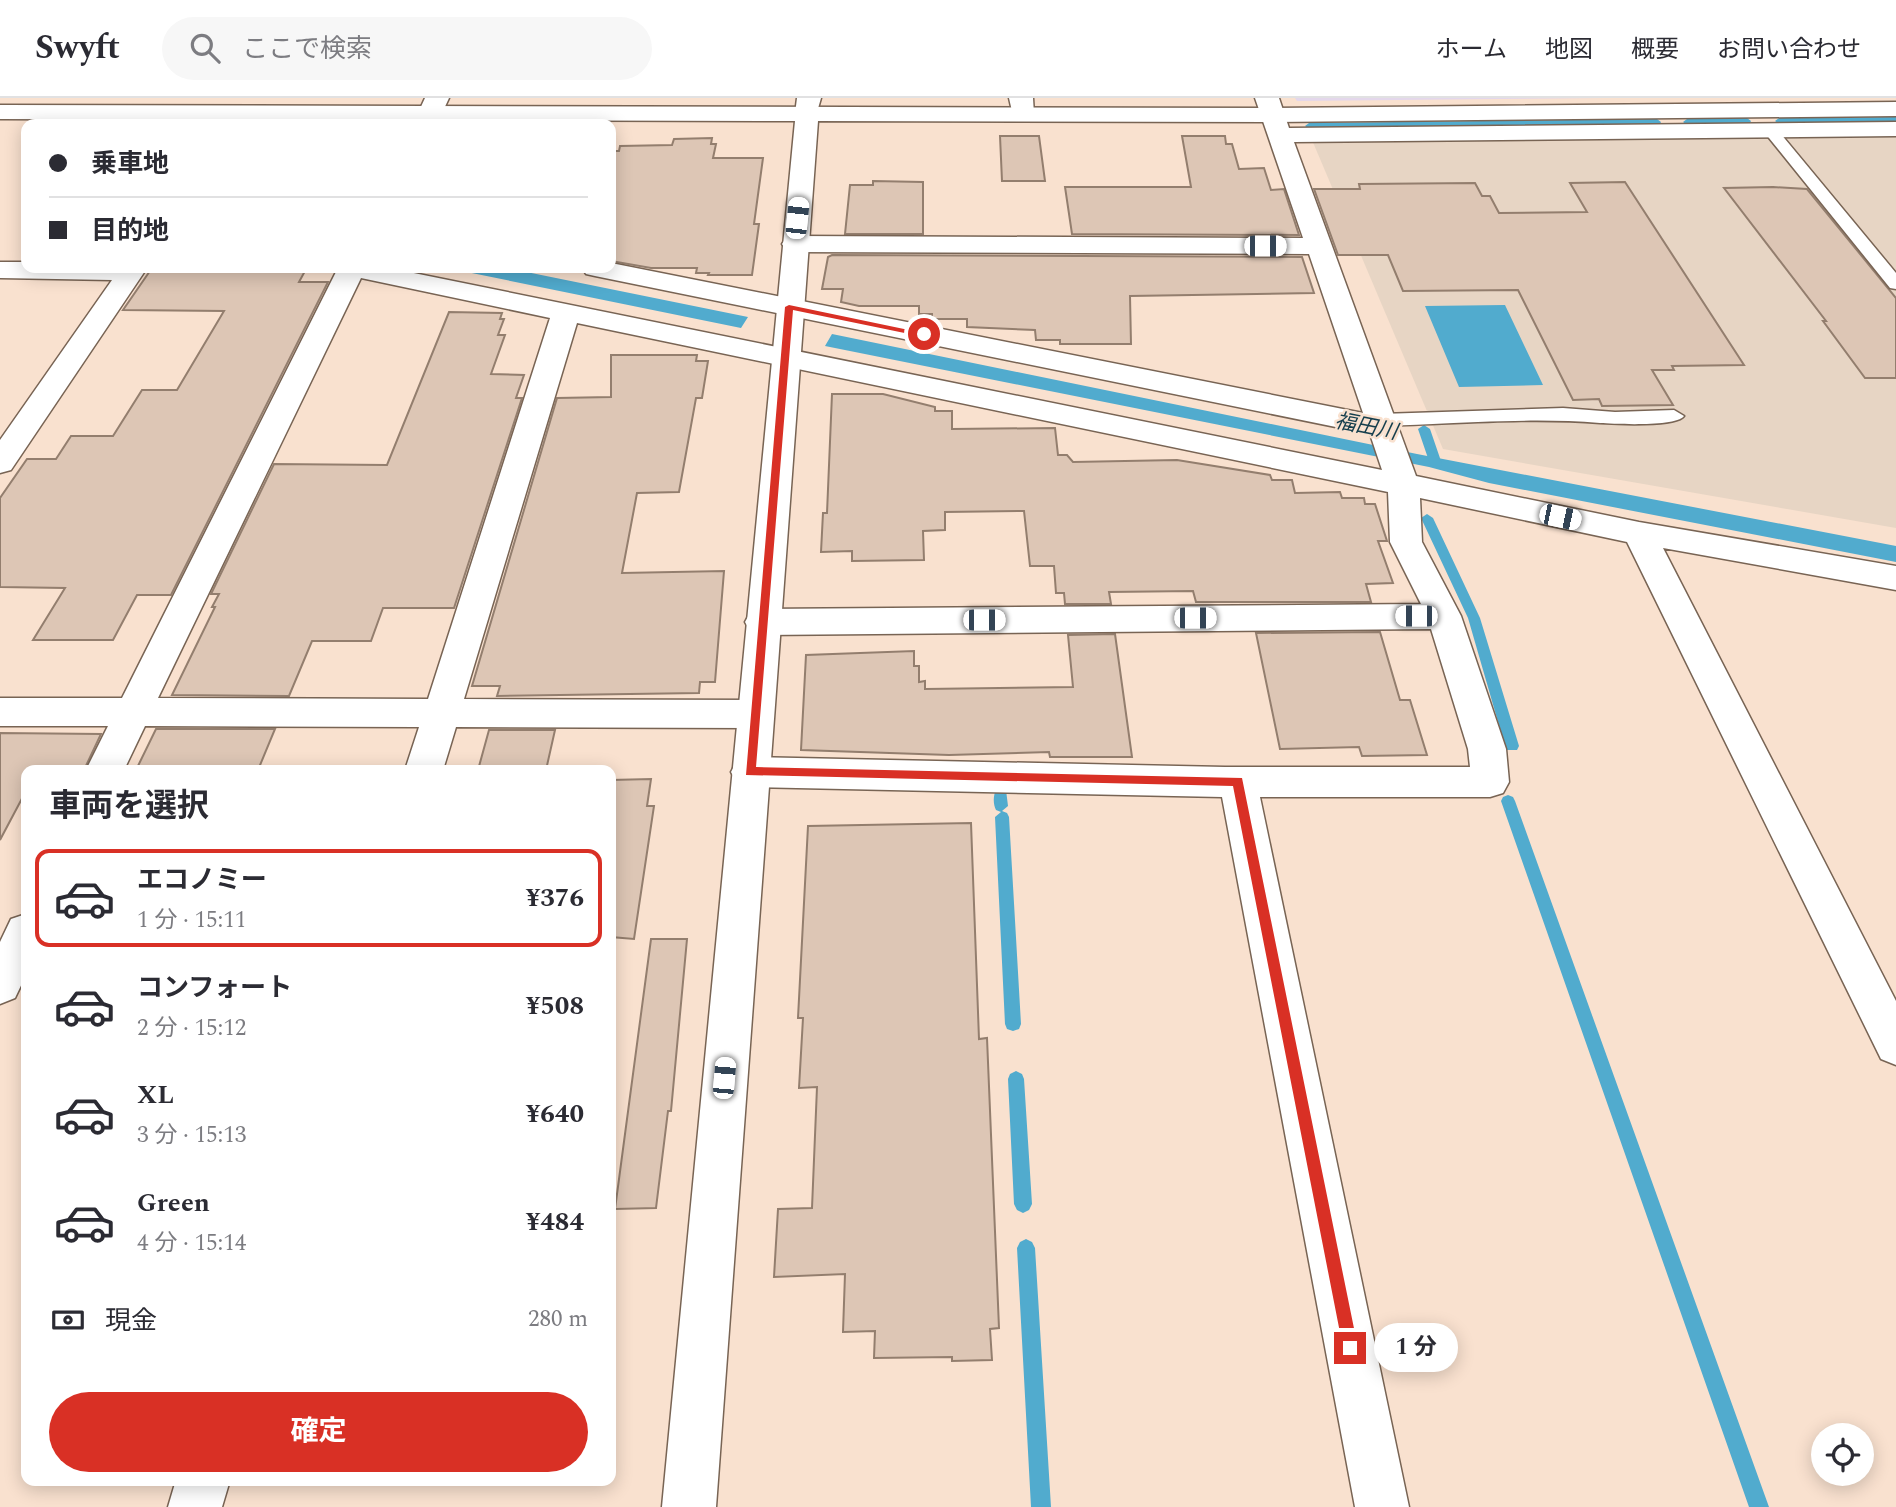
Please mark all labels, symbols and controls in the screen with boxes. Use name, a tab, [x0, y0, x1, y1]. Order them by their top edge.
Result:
search box	[162, 17, 652, 80]
text: Swyft	[35, 23, 120, 73]
icon: search	[186, 29, 224, 67]
text: ここで検索	[242, 29, 372, 69]
text: ホーム	[1436, 32, 1507, 68]
text: 地図	[1545, 32, 1593, 68]
text: 概要	[1631, 32, 1679, 68]
text: お問い合わせ	[1717, 32, 1861, 68]
text: 乗車地	[91, 144, 169, 184]
car	[785, 196, 810, 240]
text: 目的地	[91, 211, 169, 251]
car	[1245, 236, 1287, 257]
route start	[908, 318, 940, 350]
water label: 福田川	[1332, 405, 1402, 449]
car	[1538, 502, 1583, 532]
car	[1396, 606, 1438, 627]
car	[1175, 608, 1217, 629]
car	[964, 610, 1006, 631]
text: 車両を選択	[49, 782, 209, 831]
text: エコノミー	[137, 860, 267, 900]
icon: car	[53, 867, 116, 930]
text: ¥376	[526, 878, 584, 918]
text: 1 分 · 15:11	[137, 903, 246, 938]
text: コンフォート	[137, 968, 292, 1008]
icon: car	[53, 975, 116, 1038]
text: ¥508	[526, 986, 584, 1026]
text: 2 分 · 15:12	[137, 1011, 246, 1046]
car	[712, 1056, 737, 1100]
text: XL	[137, 1075, 174, 1115]
icon: car	[53, 1083, 116, 1146]
text: ¥640	[526, 1094, 584, 1134]
text: 3 分 · 15:13	[137, 1118, 246, 1153]
text: Green	[137, 1183, 210, 1223]
icon: car	[53, 1191, 116, 1254]
text: ¥484	[526, 1202, 584, 1242]
text: 4 分 · 15:14	[137, 1226, 246, 1261]
icon: cash	[49, 1301, 87, 1339]
text: 現金	[105, 1301, 157, 1341]
text: 280 m	[528, 1302, 588, 1337]
callout: 1 分	[1374, 1324, 1458, 1372]
text: 1 分	[1395, 1330, 1437, 1365]
route end	[1334, 1332, 1366, 1364]
button: 確定	[49, 1392, 588, 1472]
map controls	[1811, 1423, 1874, 1486]
button: locate	[1811, 1423, 1874, 1486]

